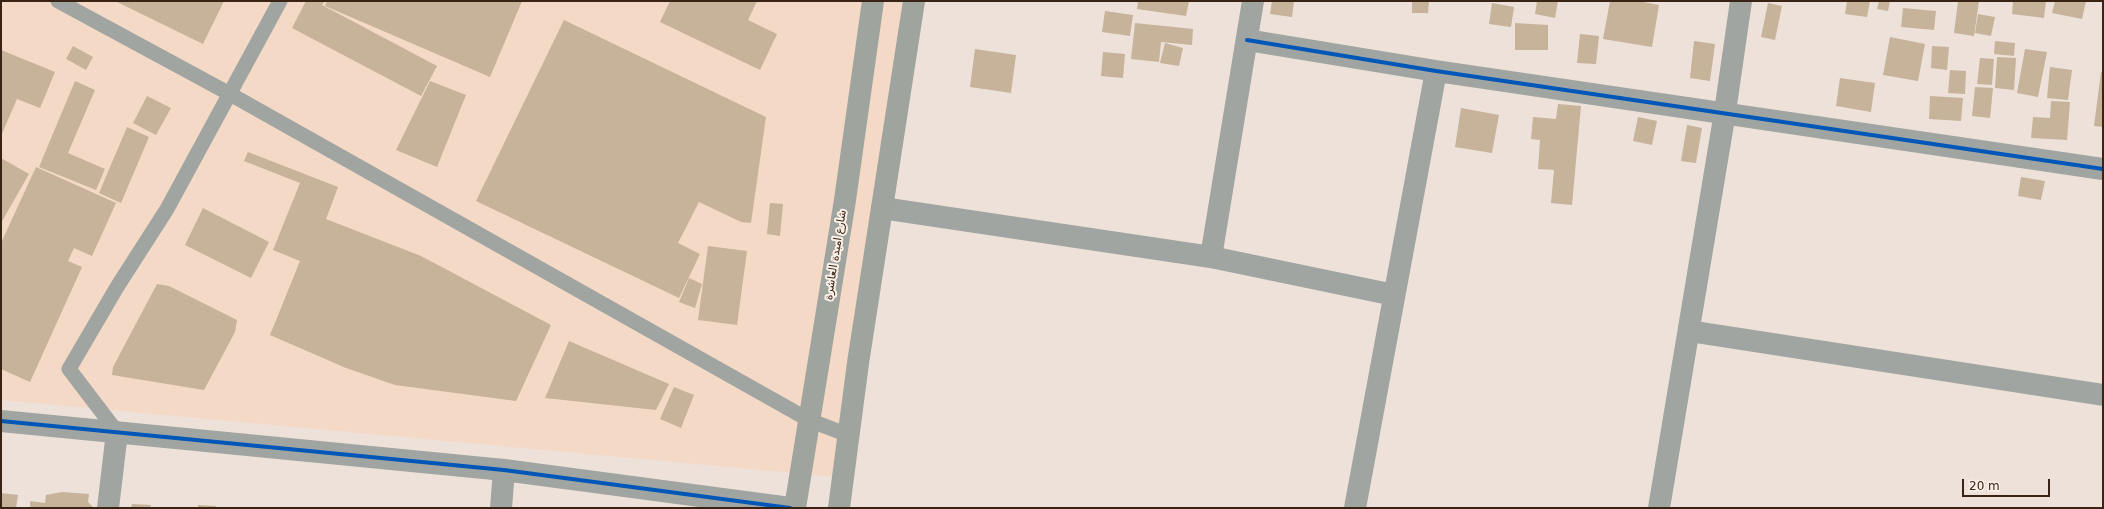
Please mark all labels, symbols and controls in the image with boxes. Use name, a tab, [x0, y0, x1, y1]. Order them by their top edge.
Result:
street label: شارع امبدة العاشرة	[822, 209, 850, 301]
scale bar	[1964, 471, 2052, 497]
text: 20 m	[1969, 479, 2000, 493]

